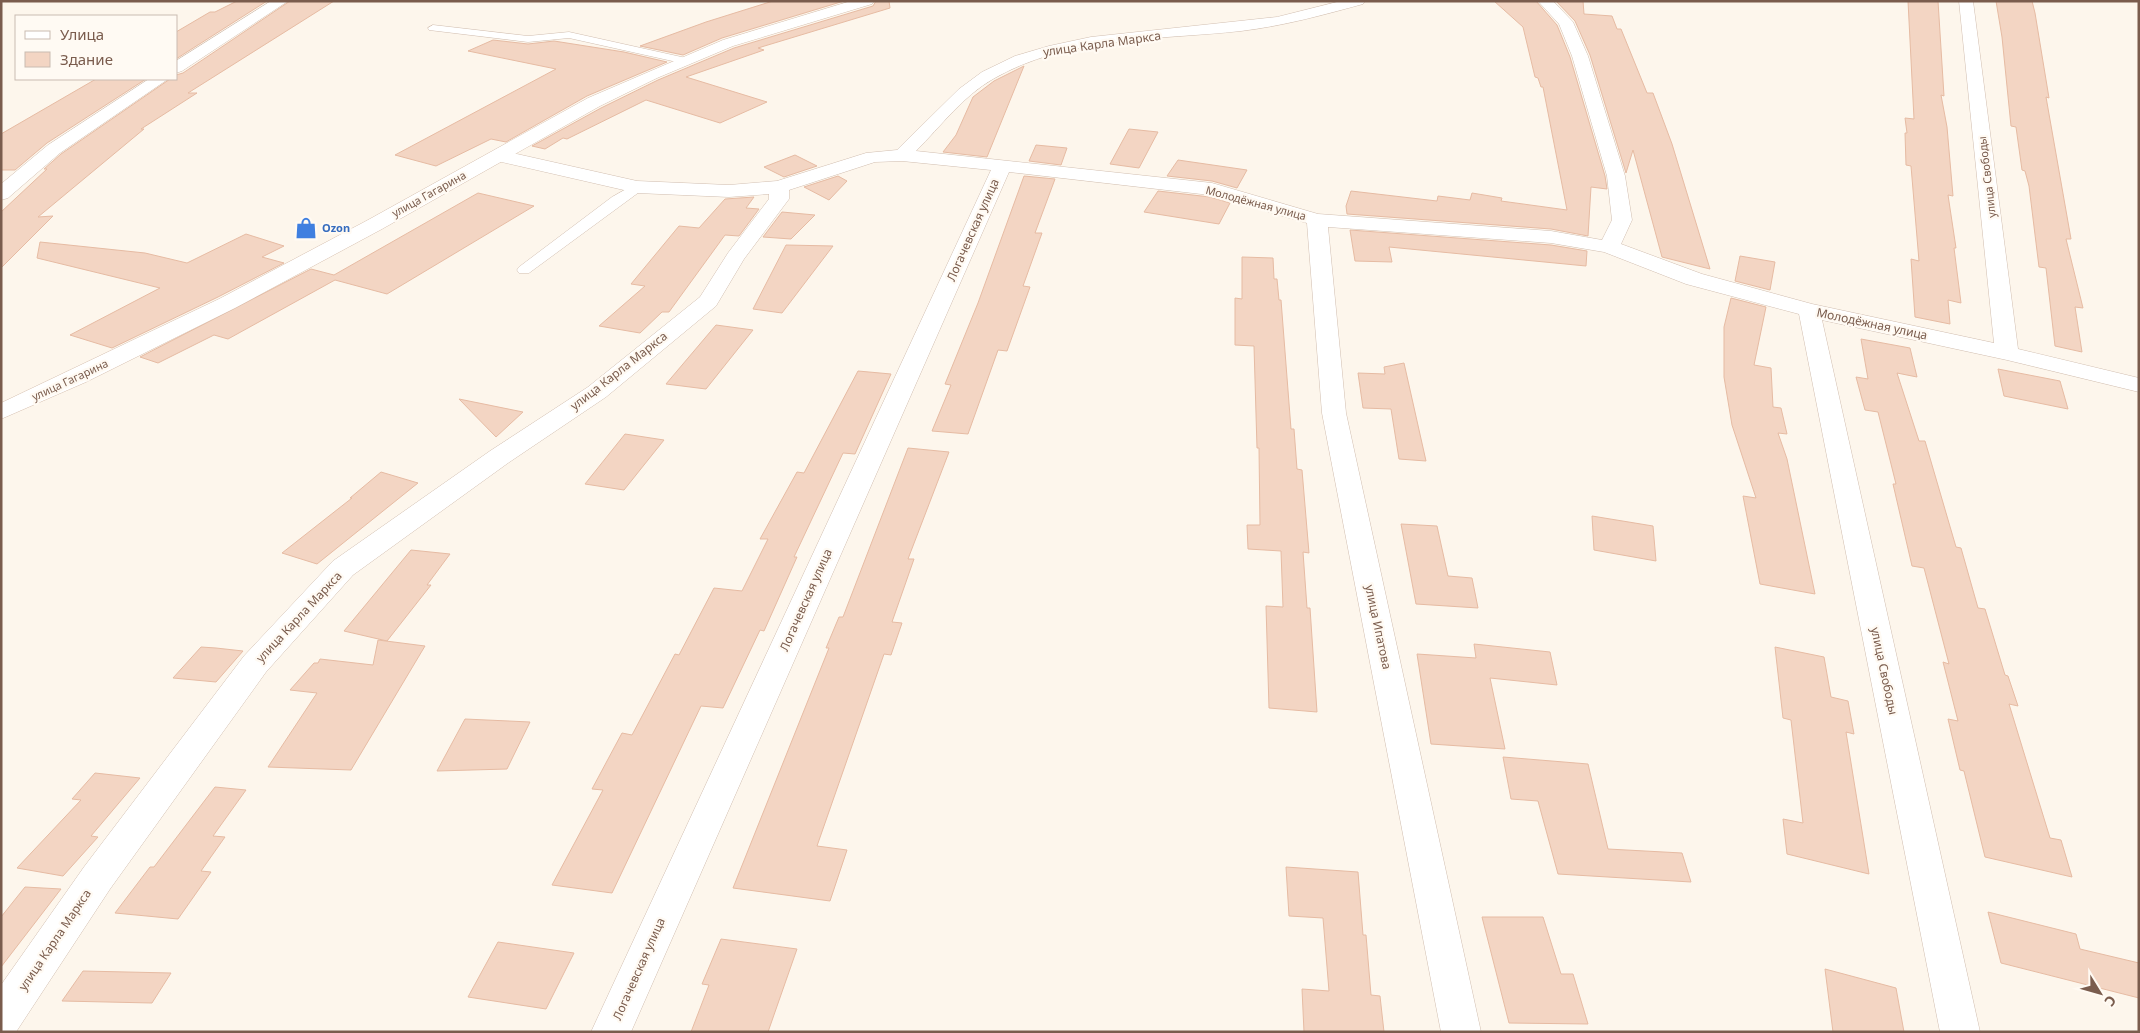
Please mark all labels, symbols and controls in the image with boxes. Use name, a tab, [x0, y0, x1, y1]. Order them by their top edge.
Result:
legend	[15, 15, 178, 80]
text: Улица	[60, 24, 104, 44]
street label: улица Карла Маркса	[1042, 27, 1162, 60]
text: Здание	[60, 49, 113, 69]
street label: улица Свободы	[1974, 136, 1999, 219]
street label: улица Гагарина	[389, 167, 469, 220]
street label: Логачевская улица	[942, 176, 1003, 284]
street label: Молодёжная улица	[1204, 182, 1308, 223]
shop icon: Ozon	[293, 215, 319, 241]
place label: Ozon	[322, 220, 350, 235]
street label: Молодёжная улица	[1815, 303, 1929, 344]
street label: улица Карла Маркса	[567, 327, 671, 414]
street label: улица Гагарина	[29, 355, 110, 404]
street label: Логачевская улица	[775, 546, 836, 654]
street label: улица Карла Маркса	[252, 567, 345, 666]
street label: улица Ипатова	[1361, 583, 1396, 671]
street label: улица Свободы	[1867, 625, 1902, 716]
street label: улица Карла Маркса	[14, 886, 95, 994]
street label: Логачевская улица	[608, 915, 669, 1023]
north arrow	[2075, 968, 2125, 1018]
text: С	[2100, 992, 2121, 1010]

